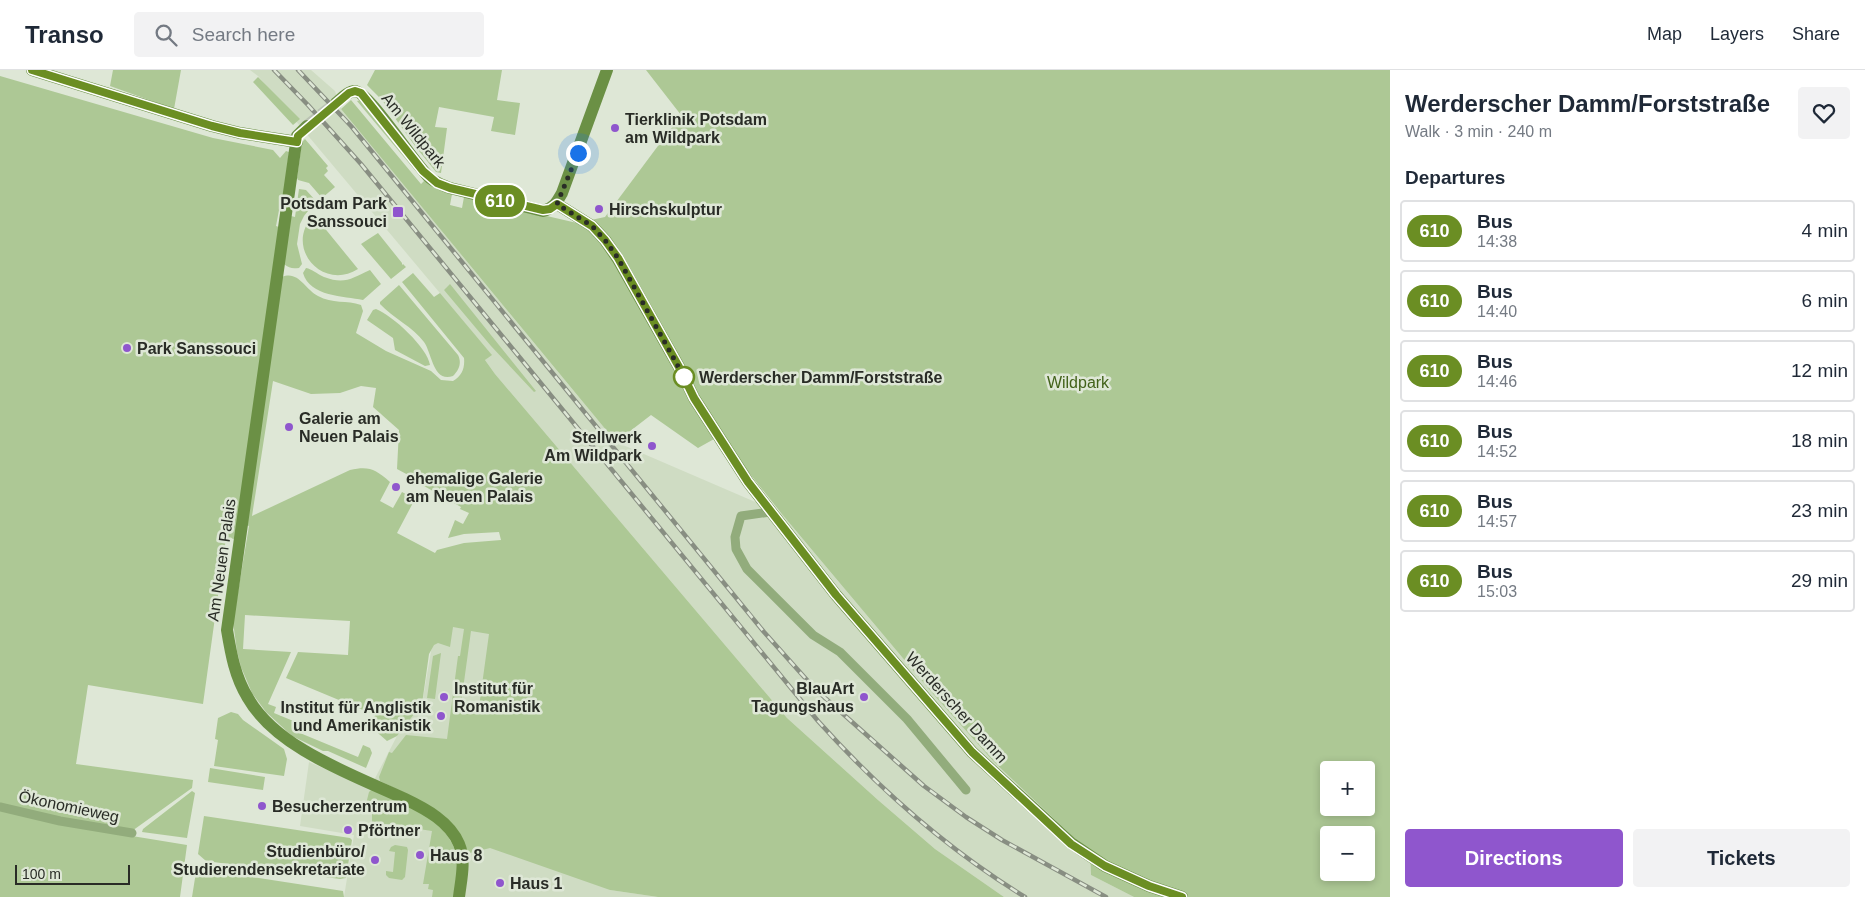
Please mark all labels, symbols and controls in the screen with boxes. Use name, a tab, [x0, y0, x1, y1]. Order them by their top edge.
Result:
search box	[134, 12, 484, 57]
text: Transo	[25, 21, 104, 48]
icon: search	[152, 21, 180, 49]
text: Search here	[192, 24, 295, 45]
text: Map	[1647, 24, 1682, 44]
text: Layers	[1710, 24, 1764, 44]
text: Share	[1792, 24, 1840, 44]
button: heart	[1798, 87, 1850, 139]
street label: Am Wildpark	[378, 90, 449, 172]
text: Werderscher Damm/Forststraße	[1405, 90, 1770, 117]
place label: Tierklinik Potsdam am Wildpark	[625, 111, 767, 146]
marker: Tierklinik Potsdam am Wildpark	[609, 122, 621, 134]
text: Walk · 3 min · 240 m	[1405, 123, 1552, 140]
your location	[566, 141, 591, 166]
text: Departures	[1405, 167, 1505, 188]
line badge: 610	[471, 185, 529, 217]
text: 610	[485, 191, 515, 211]
place label: Potsdam Park Sanssouci	[280, 195, 387, 230]
place label: Hirschskulptur	[609, 201, 722, 218]
marker: Hirschskulptur	[593, 203, 605, 215]
marker: Potsdam Park Sanssouci	[391, 205, 405, 219]
text: Bus	[1477, 211, 1513, 232]
text: 4 min	[1802, 220, 1848, 241]
text: 610	[1419, 221, 1450, 241]
text: 14:38	[1477, 233, 1517, 250]
text: Bus	[1477, 281, 1513, 302]
text: 6 min	[1802, 290, 1848, 311]
text: 610	[1419, 291, 1450, 311]
text: 14:40	[1477, 303, 1517, 320]
place label: Park Sanssouci	[137, 340, 256, 357]
marker: Park Sanssouci	[121, 342, 133, 354]
text: Bus	[1477, 351, 1513, 372]
text: 12 min	[1791, 360, 1848, 381]
text: 610	[1419, 361, 1450, 381]
marker: Werderscher Damm/Forststraße	[673, 366, 695, 388]
place label: Werderscher Damm/Forststraße	[699, 369, 942, 386]
text: 14:46	[1477, 373, 1517, 390]
park label: Wildpark	[1047, 374, 1110, 391]
place label: Galerie am Neuen Palais	[299, 410, 399, 445]
marker: Galerie am Neuen Palais	[283, 421, 295, 433]
text: Bus	[1477, 421, 1513, 442]
place label: Stellwerk Am Wildpark	[544, 429, 642, 464]
text: 18 min	[1791, 430, 1848, 451]
text: 610	[1419, 431, 1450, 451]
marker: Stellwerk Am Wildpark	[646, 440, 658, 452]
text: 14:52	[1477, 443, 1517, 460]
place label: ehemalige Galerie am Neuen Palais	[406, 470, 543, 505]
marker: ehemalige Galerie am Neuen Palais	[390, 481, 402, 493]
text: Bus	[1477, 491, 1513, 512]
street label: Am Neuen Palais	[204, 498, 239, 622]
text: 23 min	[1791, 500, 1848, 521]
text: 610	[1419, 501, 1450, 521]
text: 14:57	[1477, 513, 1517, 530]
text: Bus	[1477, 561, 1513, 582]
text: 29 min	[1791, 570, 1848, 591]
text: 610	[1419, 571, 1450, 591]
text: 15:03	[1477, 583, 1517, 600]
street label: Werderscher Damm	[903, 649, 1011, 766]
place label: Institut für Romanistik	[454, 680, 540, 715]
place label: BlauArt Tagungshaus	[751, 680, 855, 715]
marker: Institut für Romanistik	[438, 691, 450, 703]
marker: BlauArt Tagungshaus	[858, 691, 870, 703]
place label: Institut für Anglistik und Amerikanistik	[280, 699, 431, 734]
marker: Institut für Anglistik und Amerikanistik	[435, 710, 447, 722]
map controls	[1320, 761, 1375, 881]
button: +	[1320, 761, 1375, 816]
street label: Ökonomieweg	[17, 788, 121, 825]
place label: Besucherzentrum	[272, 798, 407, 815]
marker: Besucherzentrum	[256, 800, 268, 812]
place label: Pförtner	[358, 822, 420, 839]
marker: Pförtner	[342, 824, 354, 836]
button: −	[1320, 826, 1375, 881]
button: Directions	[1405, 829, 1623, 887]
button: Tickets	[1633, 829, 1850, 887]
place label: Studienbüro/ Studierendensekretariate	[173, 843, 366, 878]
place label: Haus 8	[430, 847, 483, 864]
marker: Haus 8	[414, 849, 426, 861]
marker: Studienbüro/ Studierendensekretariate	[369, 854, 381, 866]
scale bar	[15, 862, 130, 885]
text: 100 m	[22, 866, 61, 882]
place label: Haus 1	[510, 875, 563, 892]
marker: Haus 1	[494, 877, 506, 889]

